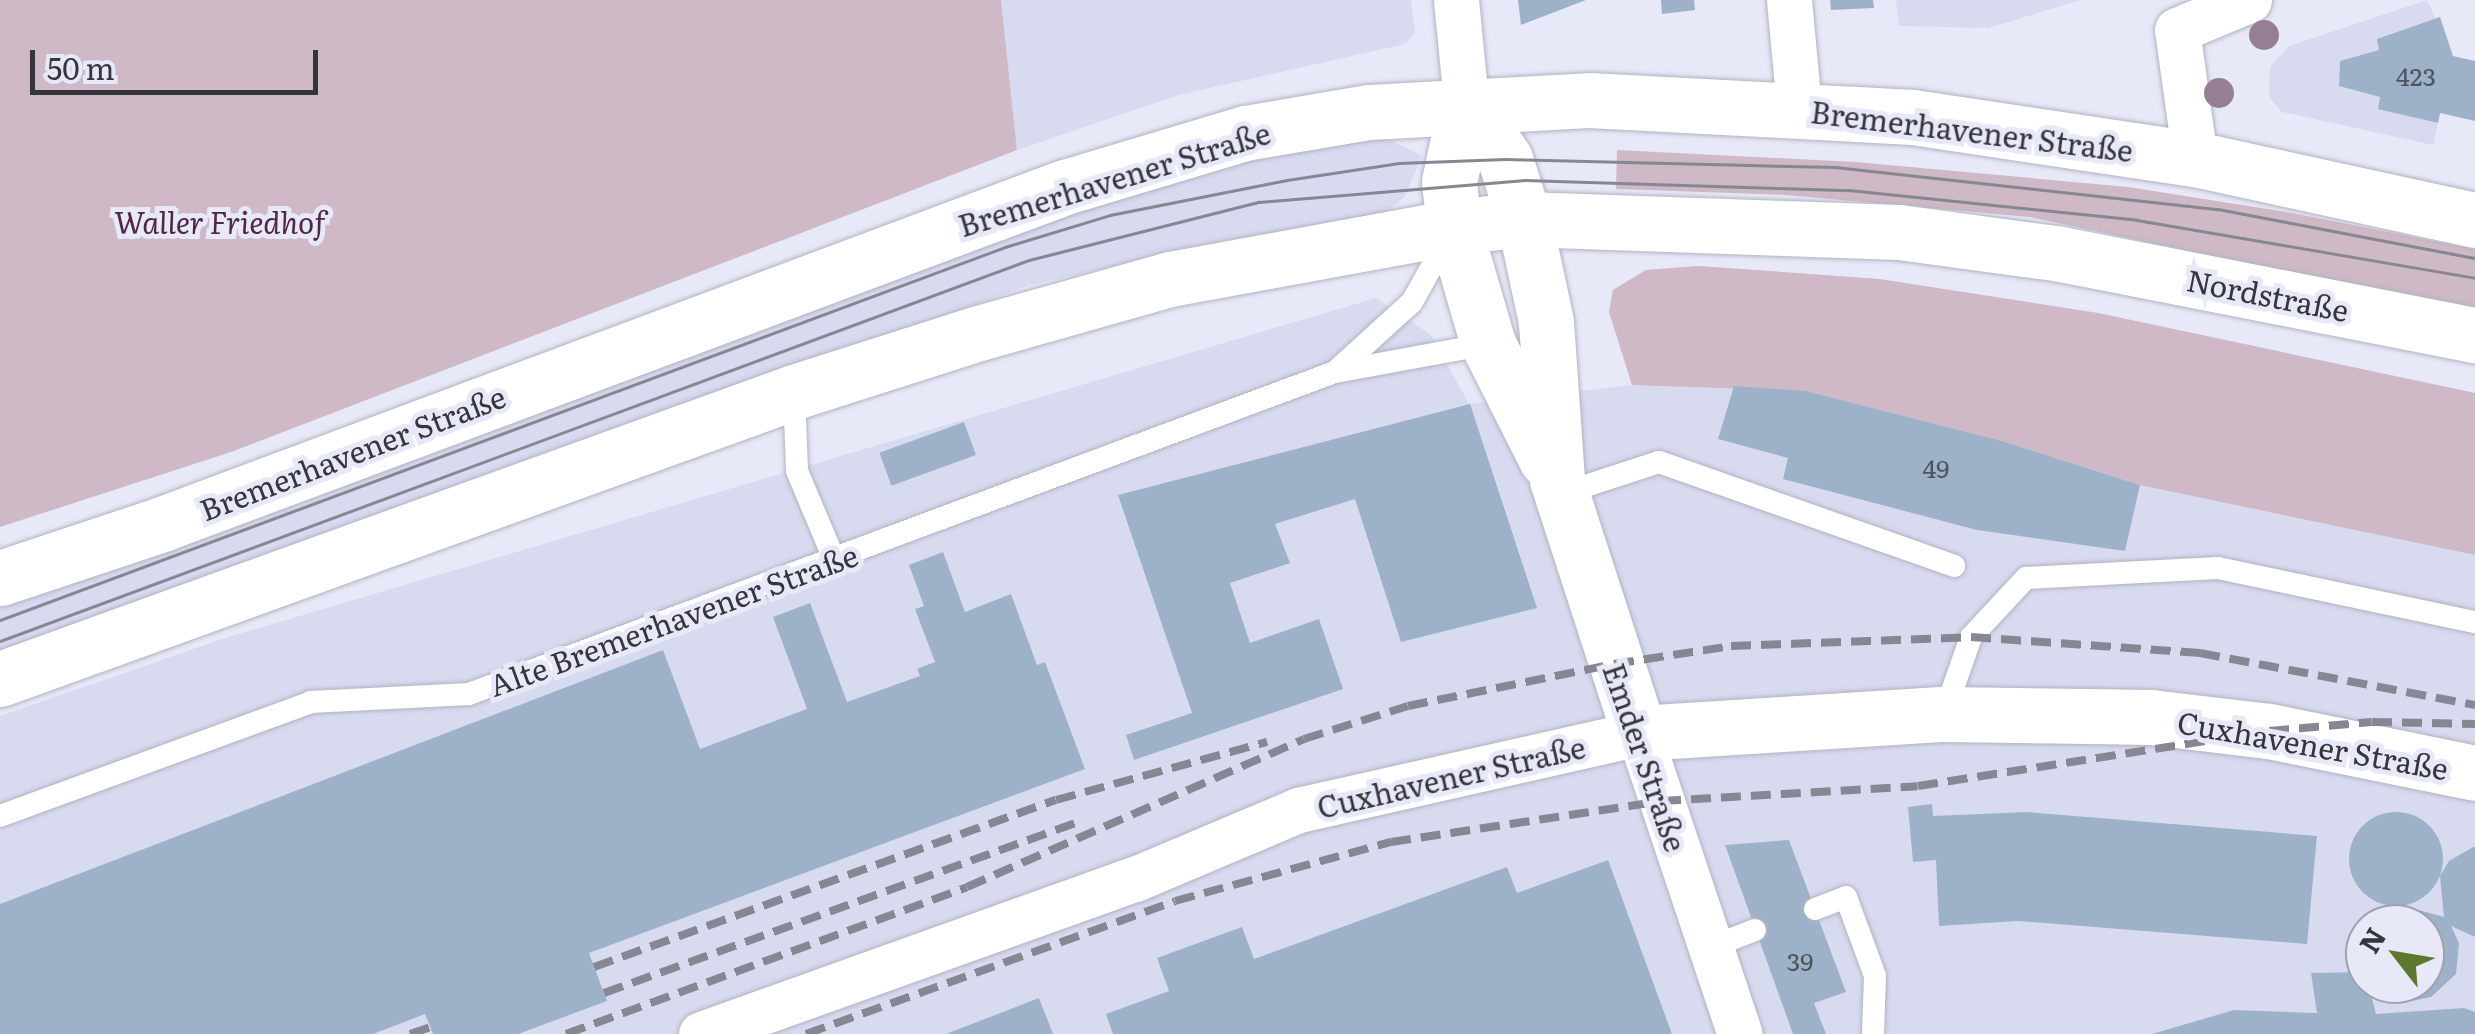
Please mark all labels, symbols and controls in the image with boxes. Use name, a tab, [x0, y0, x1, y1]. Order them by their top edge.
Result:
scale bar	[35, 30, 322, 92]
text: 50 m	[47, 45, 115, 89]
house number: 423	[2396, 61, 2436, 91]
street label: Bremerhavener Straße	[1809, 92, 2135, 168]
street label: Bremerhavener Straße	[954, 113, 1274, 243]
park label: Waller Friedhof	[114, 203, 326, 239]
street label: Nordstraße	[2184, 261, 2352, 327]
street label: Bremerhavener Straße	[194, 377, 510, 527]
house number: 49	[1923, 453, 1949, 483]
street label: Alte Bremerhavener Straße	[484, 535, 862, 703]
street label: Emder Straße	[1597, 658, 1695, 856]
street label: Cuxhavener Straße	[2175, 702, 2451, 786]
street label: Cuxhavener Straße	[1313, 728, 1589, 824]
north arrow	[2345, 904, 2445, 1004]
text: N	[2347, 919, 2395, 960]
house number: 39	[1787, 946, 1813, 976]

